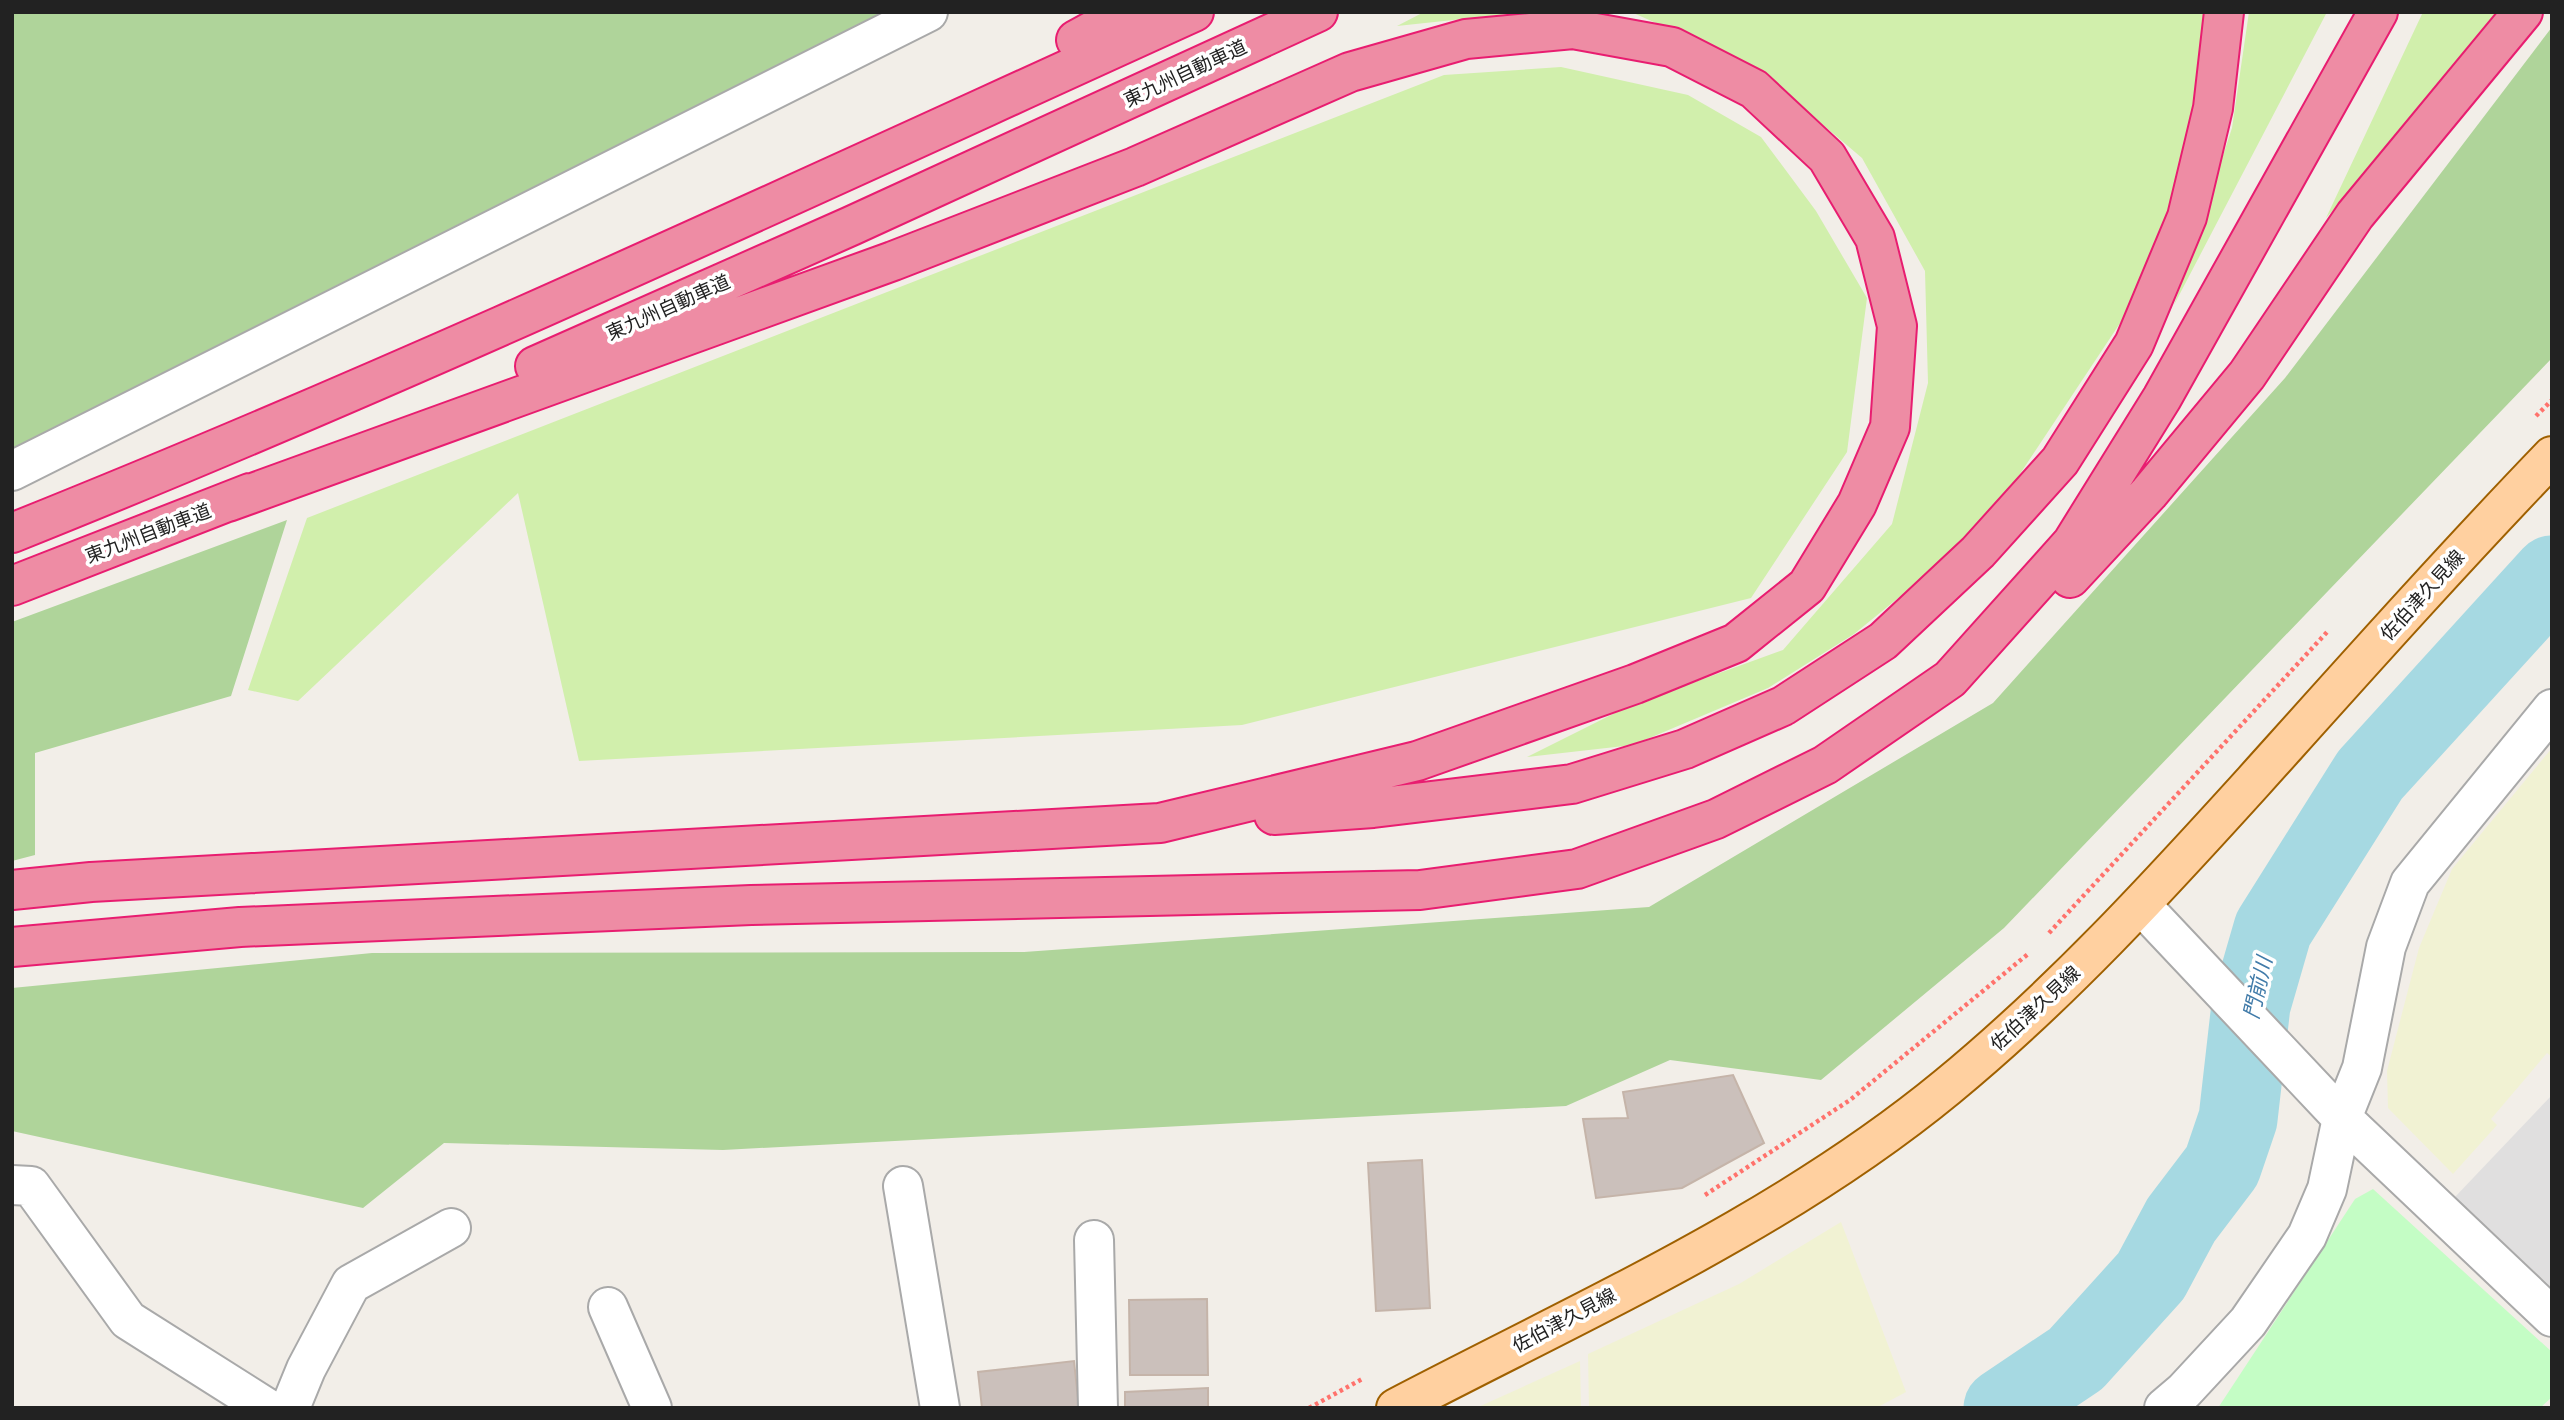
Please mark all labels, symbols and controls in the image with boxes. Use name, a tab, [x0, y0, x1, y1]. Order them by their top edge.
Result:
street label: 東九州自動車道	[1120, 35, 1250, 111]
street label: 東九州自動車道	[603, 270, 733, 344]
street label: 東九州自動車道	[82, 499, 214, 567]
street label: 佐伯津久見線	[2376, 545, 2468, 645]
water label: 門前川	[2238, 952, 2276, 1021]
street label: 佐伯津久見線	[1986, 961, 2084, 1055]
street label: 佐伯津久見線	[1509, 1284, 1619, 1356]

